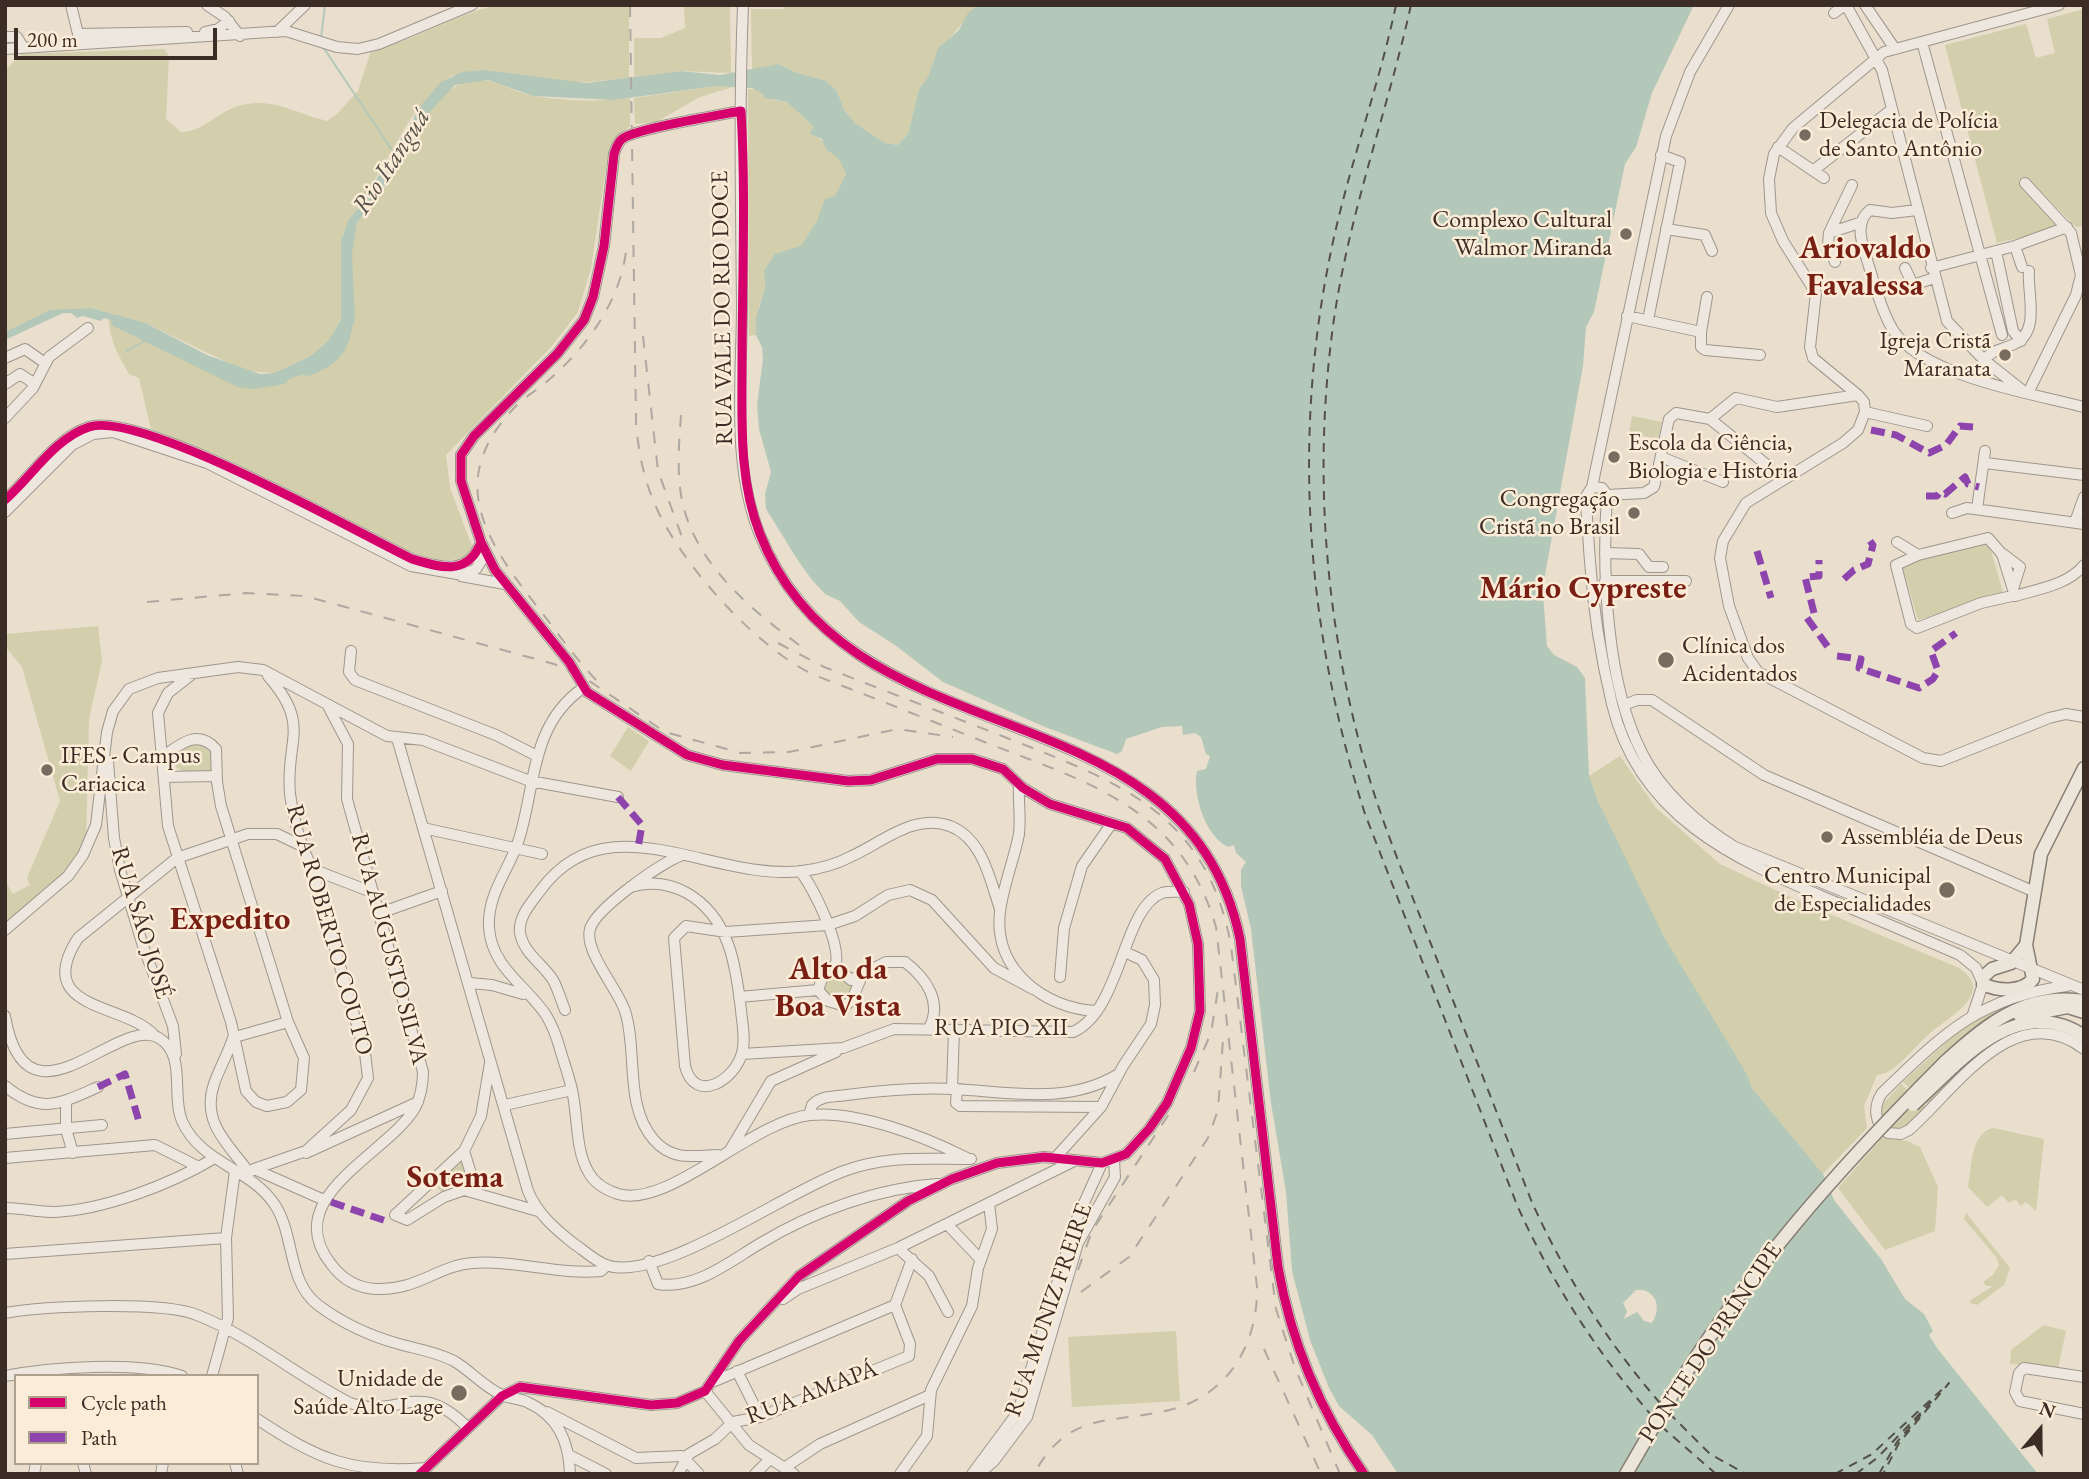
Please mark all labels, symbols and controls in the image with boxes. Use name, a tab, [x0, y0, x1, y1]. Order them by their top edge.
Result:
scale bar	[18, 14, 220, 58]
text: 200 m	[27, 26, 78, 53]
water label: Rio Itanguá	[346, 103, 438, 221]
place label: Delegacia de Polícia de Santo Antônio	[1819, 107, 1998, 163]
marker: Delegacia de Polícia de Santo Antônio	[1797, 127, 1813, 143]
street label: RUA VALE DO RIO DOCE	[706, 170, 740, 446]
place label: Complexo Cultural Walmor Miranda	[1432, 206, 1612, 262]
marker: Complexo Cultural Walmor Miranda	[1618, 226, 1634, 242]
district label: Ariovaldo Favalessa	[1799, 230, 1931, 305]
place label: Igreja Cristã Maranata	[1879, 327, 1991, 383]
marker: Igreja Cristã Maranata	[1997, 347, 2013, 363]
place label: Escola da Ciência, Biologia e História	[1628, 429, 1798, 485]
marker: Escola da Ciência, Biologia e História	[1606, 449, 1622, 465]
place label: Congregação Cristã no Brasil	[1479, 485, 1620, 541]
marker: Congregação Cristã no Brasil	[1626, 505, 1642, 521]
district label: Mário Cypreste	[1480, 570, 1686, 608]
place label: Clínica dos Acidentados	[1682, 632, 1797, 688]
marker: Clínica dos Acidentados	[1656, 650, 1676, 670]
place label: IFES - Campus Cariacica	[61, 742, 200, 798]
marker: IFES - Campus Cariacica	[39, 762, 55, 778]
street label: RUA ROBERTO COUTO	[279, 801, 379, 1059]
place label: Assembléia de Deus	[1841, 823, 2023, 851]
marker: Assembléia de Deus	[1819, 829, 1835, 845]
street label: RUA AUGUSTO SILVA	[344, 830, 434, 1068]
street label: RUA SÃO JOSÉ	[104, 843, 178, 1003]
place label: Centro Municipal de Especialidades	[1764, 862, 1931, 918]
marker: Centro Municipal de Especialidades	[1937, 880, 1957, 900]
district label: Expedito	[170, 901, 290, 939]
district label: Alto da Boa Vista	[775, 951, 901, 1026]
street label: RUA PIO XII	[934, 1014, 1068, 1042]
district label: Sotema	[406, 1159, 504, 1197]
street label: RUA MUNIZ FREIRE	[999, 1200, 1099, 1420]
street label: PONTE DO PRÍNCIPE	[1633, 1237, 1789, 1449]
street label: RUA AMAPÁ	[742, 1355, 882, 1431]
place label: Unidade de Saúde Alto Lage	[293, 1365, 443, 1421]
legend	[14, 1374, 259, 1465]
marker: Unidade de Saúde Alto Lage	[449, 1383, 469, 1403]
text: Cycle path	[81, 1389, 167, 1416]
north arrow	[2005, 1395, 2075, 1465]
text: N	[2036, 1395, 2059, 1424]
text: Path	[81, 1424, 117, 1451]

